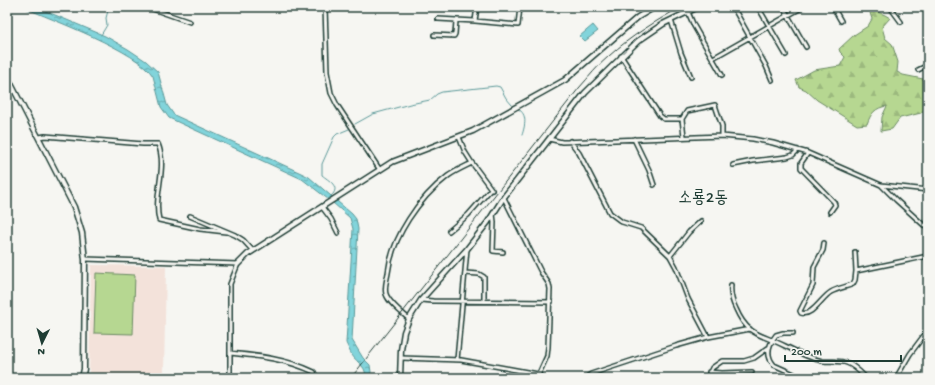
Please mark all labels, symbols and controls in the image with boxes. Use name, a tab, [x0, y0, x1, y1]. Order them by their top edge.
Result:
district label: 소룡2동	[678, 189, 728, 209]
north arrow	[22, 323, 62, 363]
scale bar	[785, 337, 901, 363]
text: N	[37, 345, 45, 357]
text: 200 m	[791, 346, 822, 360]

